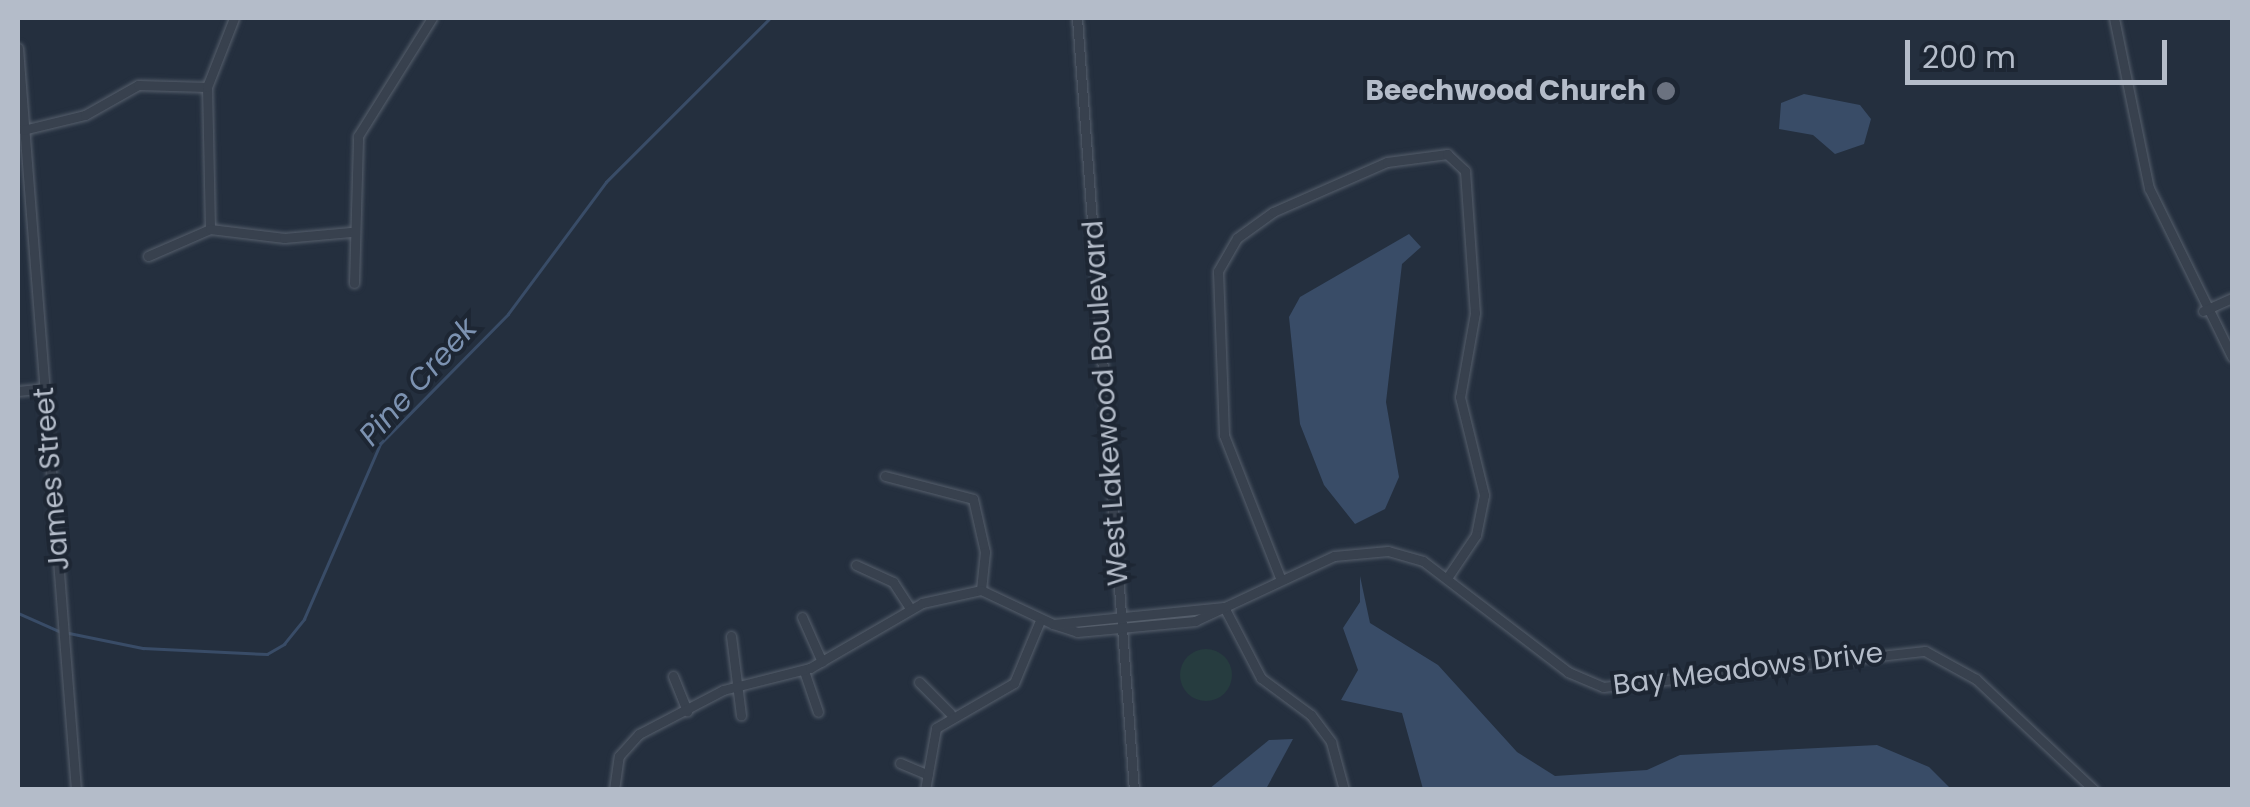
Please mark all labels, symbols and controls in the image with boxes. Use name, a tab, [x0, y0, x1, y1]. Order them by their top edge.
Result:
scale bar	[1910, 20, 2172, 82]
text: 200 m	[1922, 36, 2016, 79]
place label: Beechwood Church	[1365, 74, 1646, 108]
marker: Beechwood Church	[1655, 80, 1677, 102]
street label: West Lakewood Boulevard	[1076, 219, 1136, 587]
water label: Pine Creek	[352, 311, 484, 453]
street label: James Street	[27, 386, 77, 572]
street label: Bay Meadows Drive	[1611, 636, 1885, 702]

